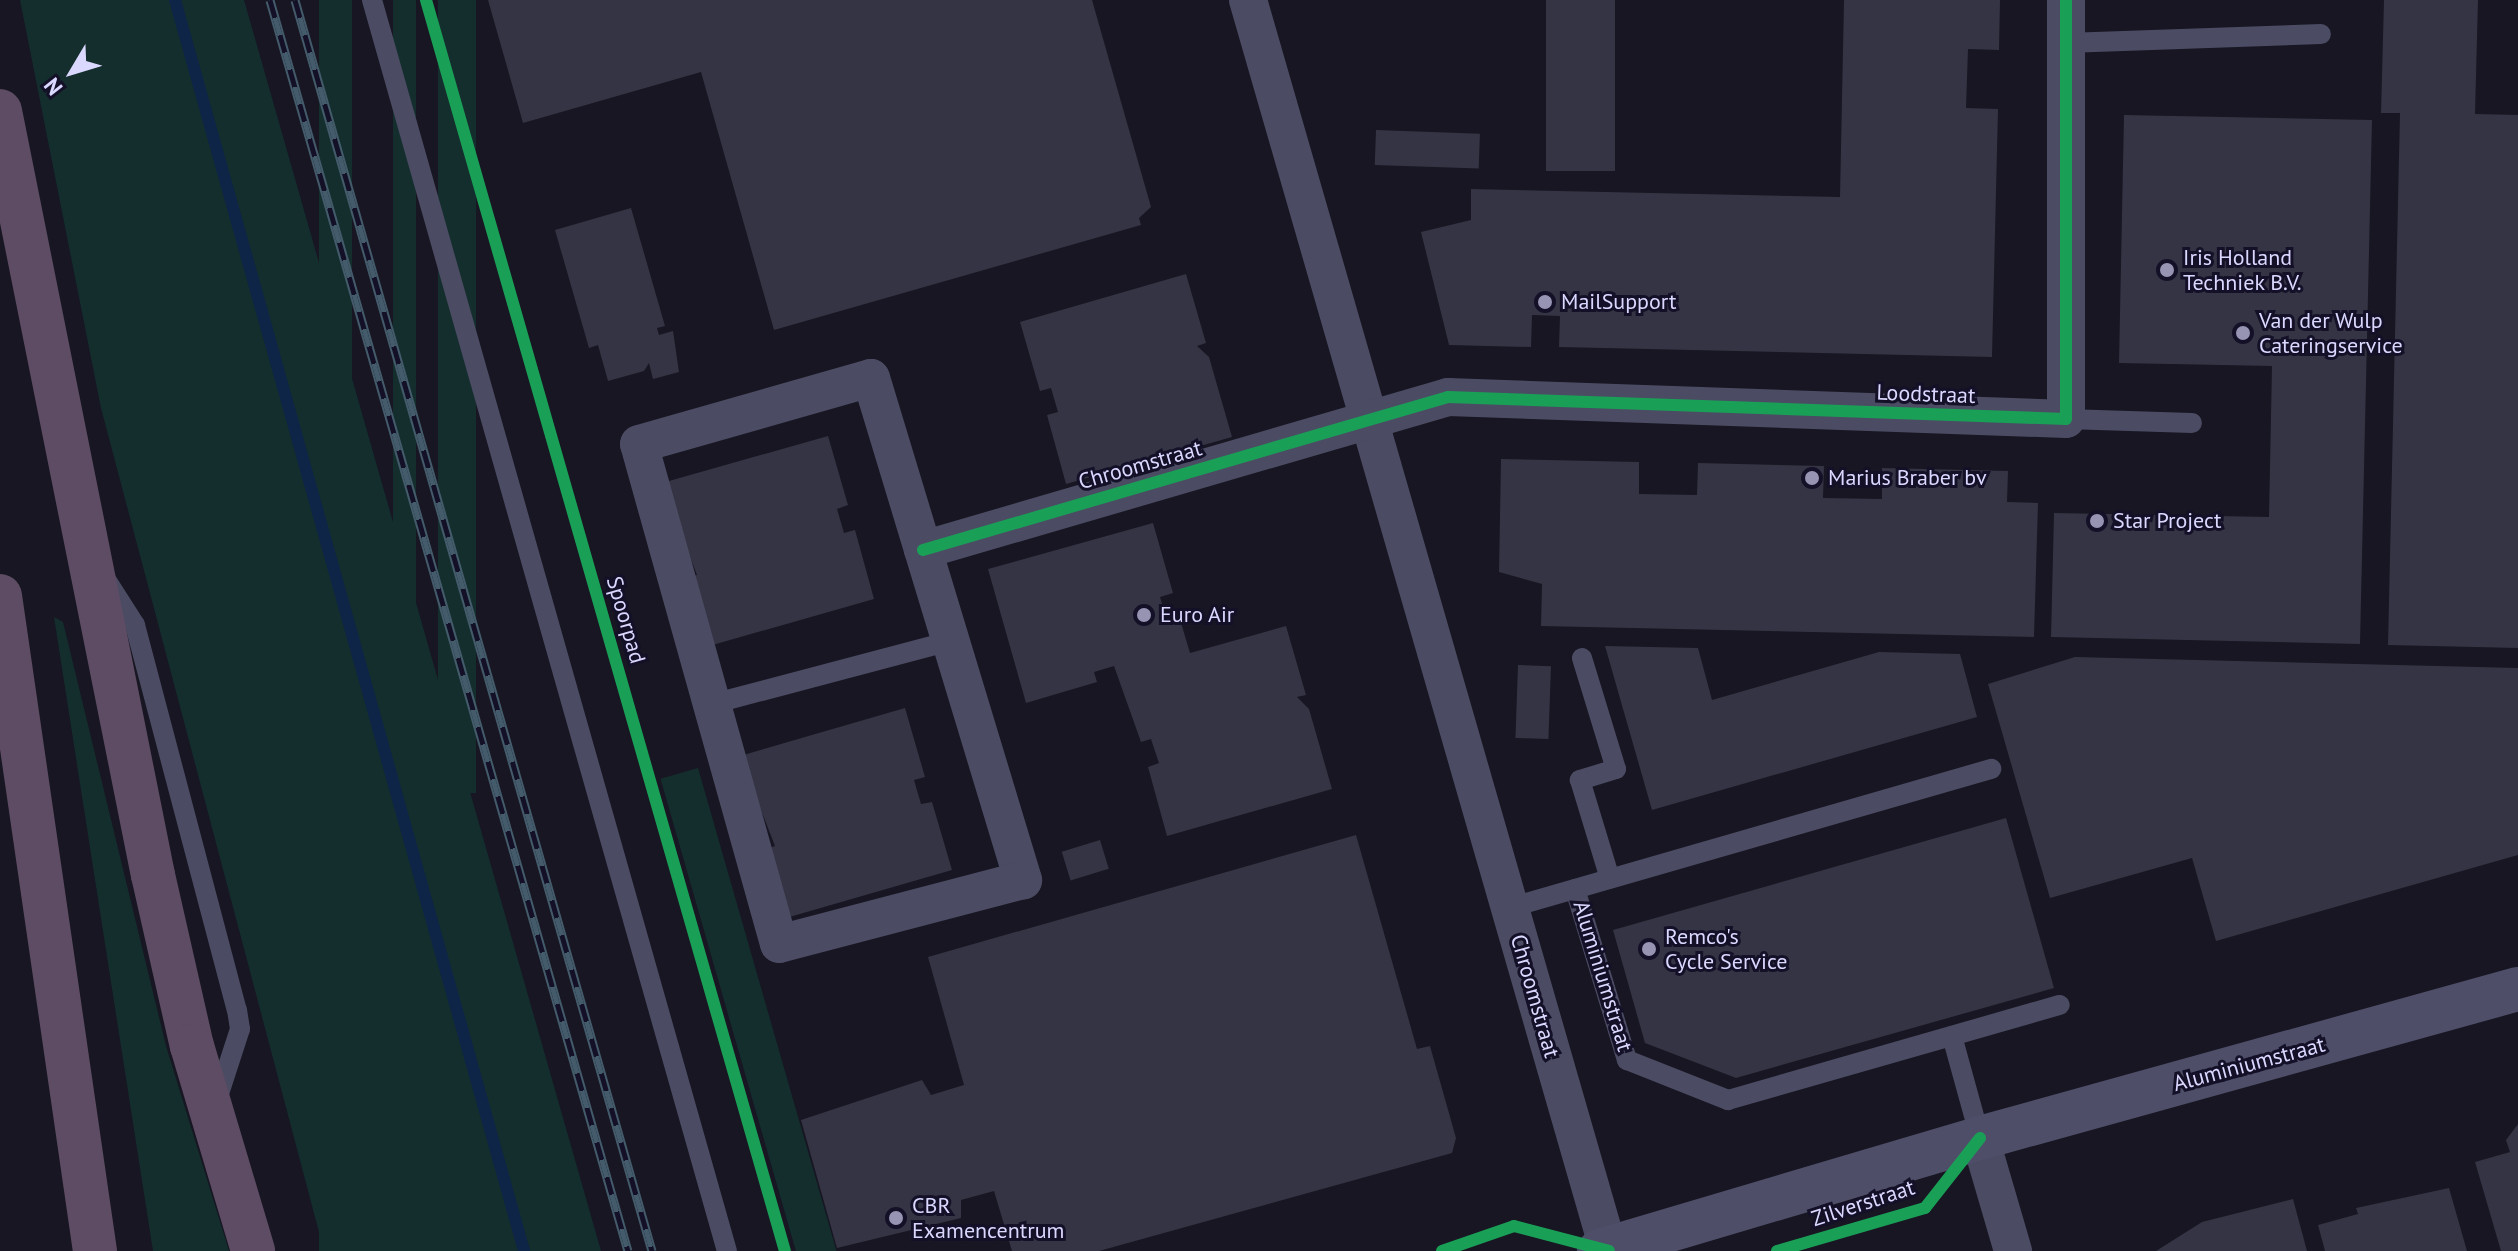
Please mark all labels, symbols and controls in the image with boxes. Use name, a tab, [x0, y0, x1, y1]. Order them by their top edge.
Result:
north arrow	[32, 32, 112, 112]
text: N	[38, 72, 69, 101]
place label: Iris Holland Techniek B.V.	[2183, 244, 2302, 296]
marker: Iris Holland Techniek B.V.	[2158, 261, 2176, 279]
place label: MailSupport	[1561, 289, 1676, 315]
marker: MailSupport	[1536, 293, 1554, 311]
place label: Van der Wulp Cateringservice	[2259, 307, 2403, 358]
marker: Van der Wulp Cateringservice	[2234, 324, 2252, 342]
street label: Loodstraat	[1876, 379, 1976, 409]
street label: Chroomstraat	[1075, 435, 1205, 495]
place label: Marius Braber bv	[1828, 465, 1987, 491]
marker: Marius Braber bv	[1803, 469, 1821, 487]
place label: Star Project	[2113, 508, 2221, 534]
marker: Star Project	[2088, 512, 2106, 530]
street label: Spoorpad	[601, 573, 651, 667]
place label: Euro Air	[1160, 602, 1235, 628]
marker: Euro Air	[1135, 606, 1153, 624]
street label: Aluminiumstraat	[1568, 898, 1638, 1054]
place label: Remco's Cycle Service	[1665, 923, 1787, 974]
street label: Chroomstraat	[1505, 931, 1565, 1061]
marker: Remco's Cycle Service	[1640, 940, 1658, 958]
street label: Aluminiumstraat	[2170, 1031, 2328, 1097]
street label: Zilverstraat	[1808, 1174, 1918, 1232]
place label: CBR Examencentrum	[912, 1192, 1064, 1244]
marker: CBR Examencentrum	[887, 1209, 905, 1227]

